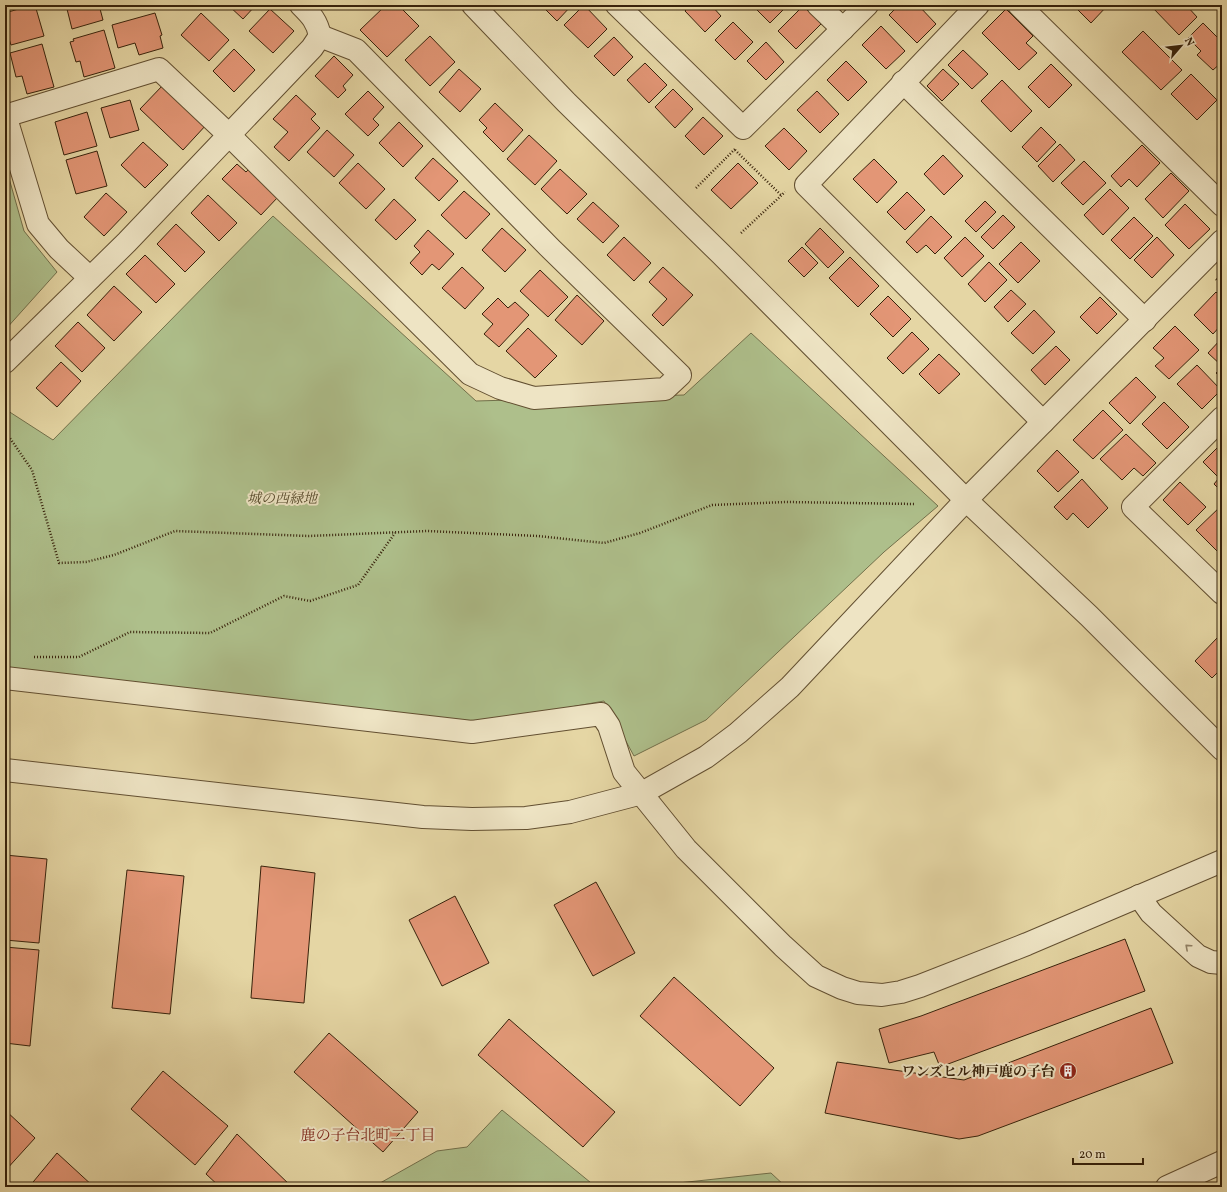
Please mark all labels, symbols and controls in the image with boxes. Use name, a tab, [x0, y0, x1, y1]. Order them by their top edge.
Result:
north arrow	[1161, 26, 1201, 66]
text: N	[1180, 35, 1197, 49]
park label: 城の西緑地	[247, 490, 319, 509]
one-way arrow	[1185, 944, 1193, 951]
building icon: ワンズヒル神戸鹿の子台	[1058, 1061, 1078, 1081]
place label: ワンズヒル神戸鹿の子台	[901, 1063, 1055, 1082]
district label: 鹿の子台北町二丁目	[300, 1126, 436, 1147]
scale bar	[1073, 1140, 1143, 1166]
text: 20 m	[1079, 1147, 1106, 1163]

